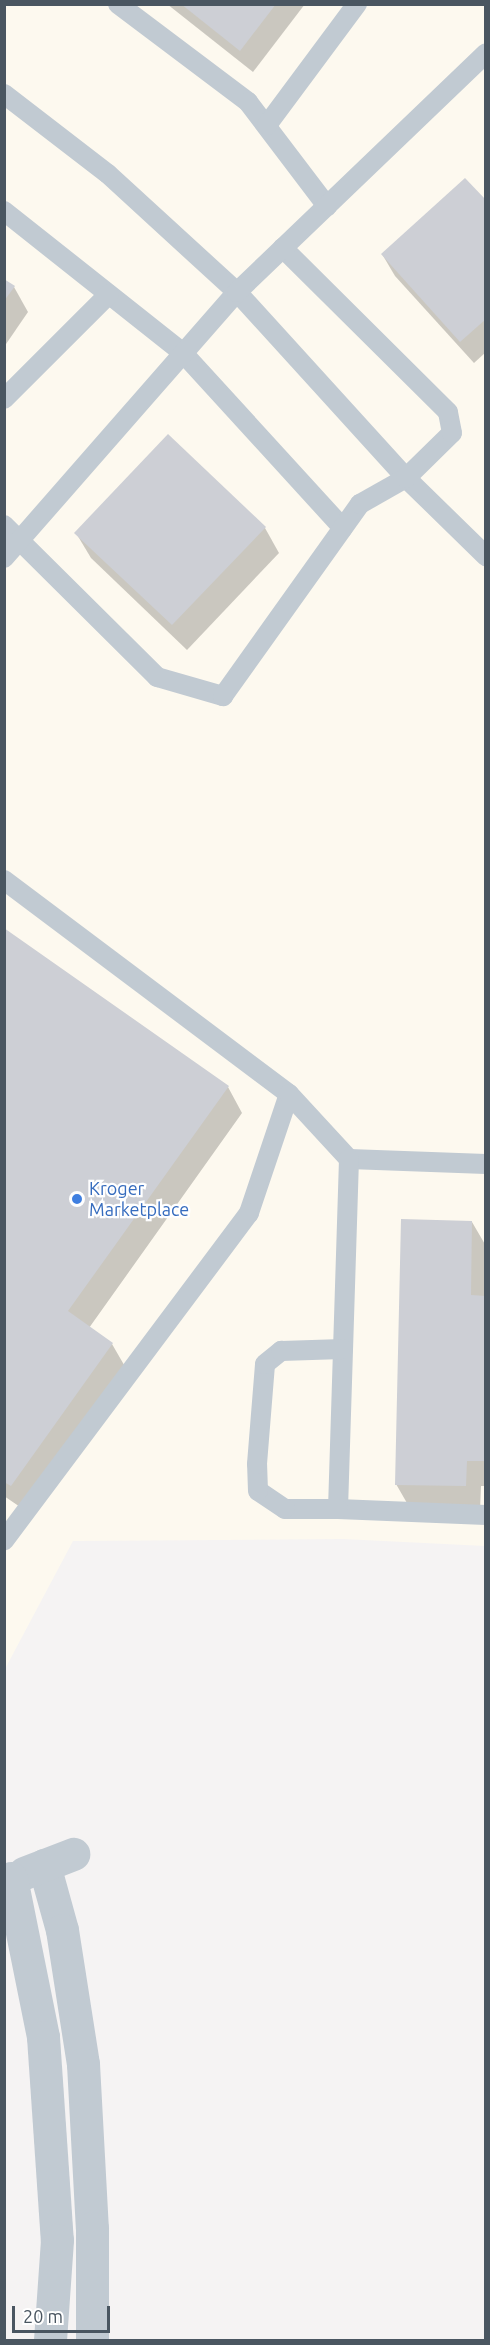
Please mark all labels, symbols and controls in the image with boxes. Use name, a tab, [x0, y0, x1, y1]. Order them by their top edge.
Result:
place label: Kroger Marketplace	[89, 1178, 189, 1220]
marker: Kroger Marketplace	[70, 1192, 84, 1206]
scale bar	[15, 2294, 112, 2332]
text: 20 m	[23, 2306, 63, 2326]

